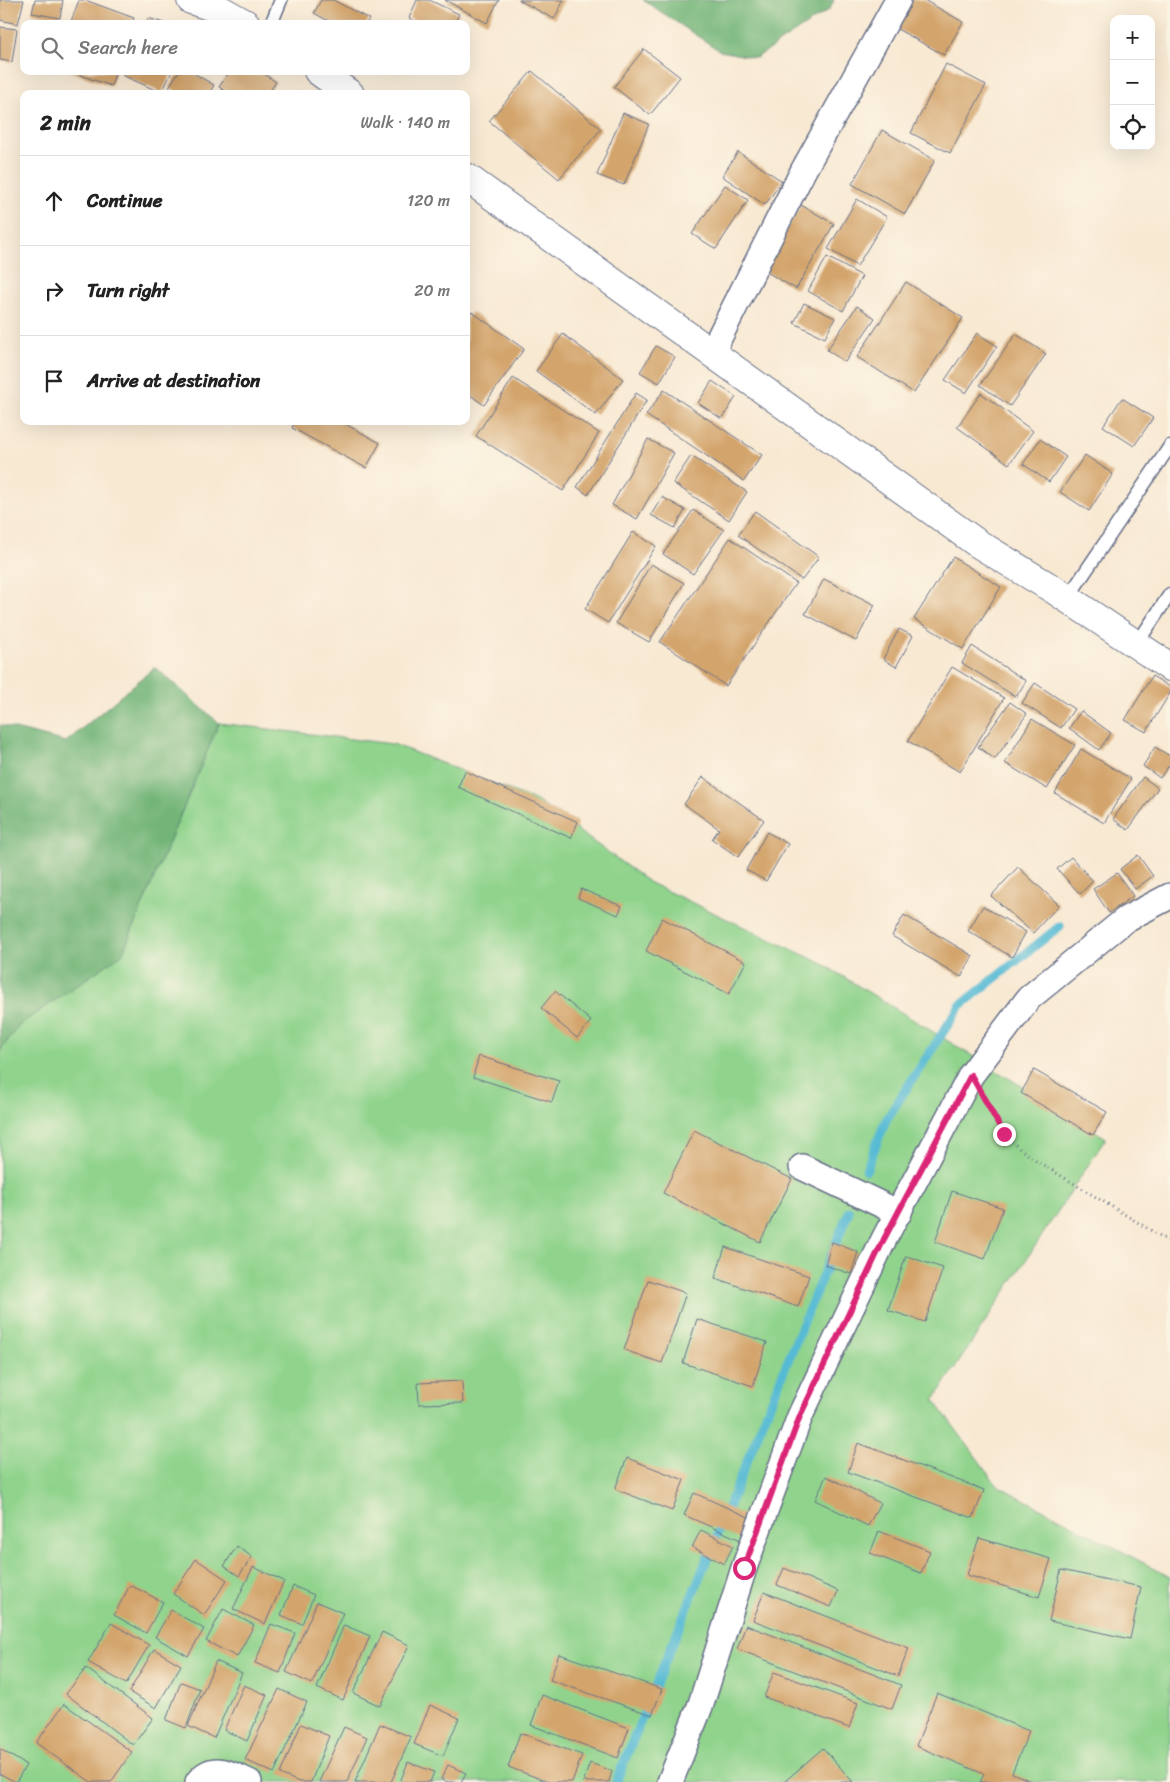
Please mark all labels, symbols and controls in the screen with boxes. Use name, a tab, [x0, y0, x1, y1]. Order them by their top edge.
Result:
map controls	[1110, 15, 1155, 150]
button: +	[1110, 15, 1155, 60]
search box	[20, 20, 470, 75]
text: Search here	[78, 31, 178, 64]
icon: search	[38, 34, 66, 62]
button: −	[1110, 60, 1155, 105]
text: 2 min	[40, 104, 91, 142]
button: locate	[1110, 105, 1155, 150]
text: Walk · 140 m	[361, 108, 450, 137]
text: Continue	[87, 184, 163, 217]
text: 120 m	[407, 186, 450, 215]
icon: ahead	[40, 187, 68, 215]
text: Turn right	[87, 274, 169, 307]
text: 20 m	[414, 276, 450, 305]
icon: right	[40, 277, 68, 305]
text: Arrive at destination	[87, 364, 260, 397]
icon: arrive	[40, 367, 68, 395]
route end	[993, 1123, 1016, 1146]
route start	[733, 1557, 756, 1580]

